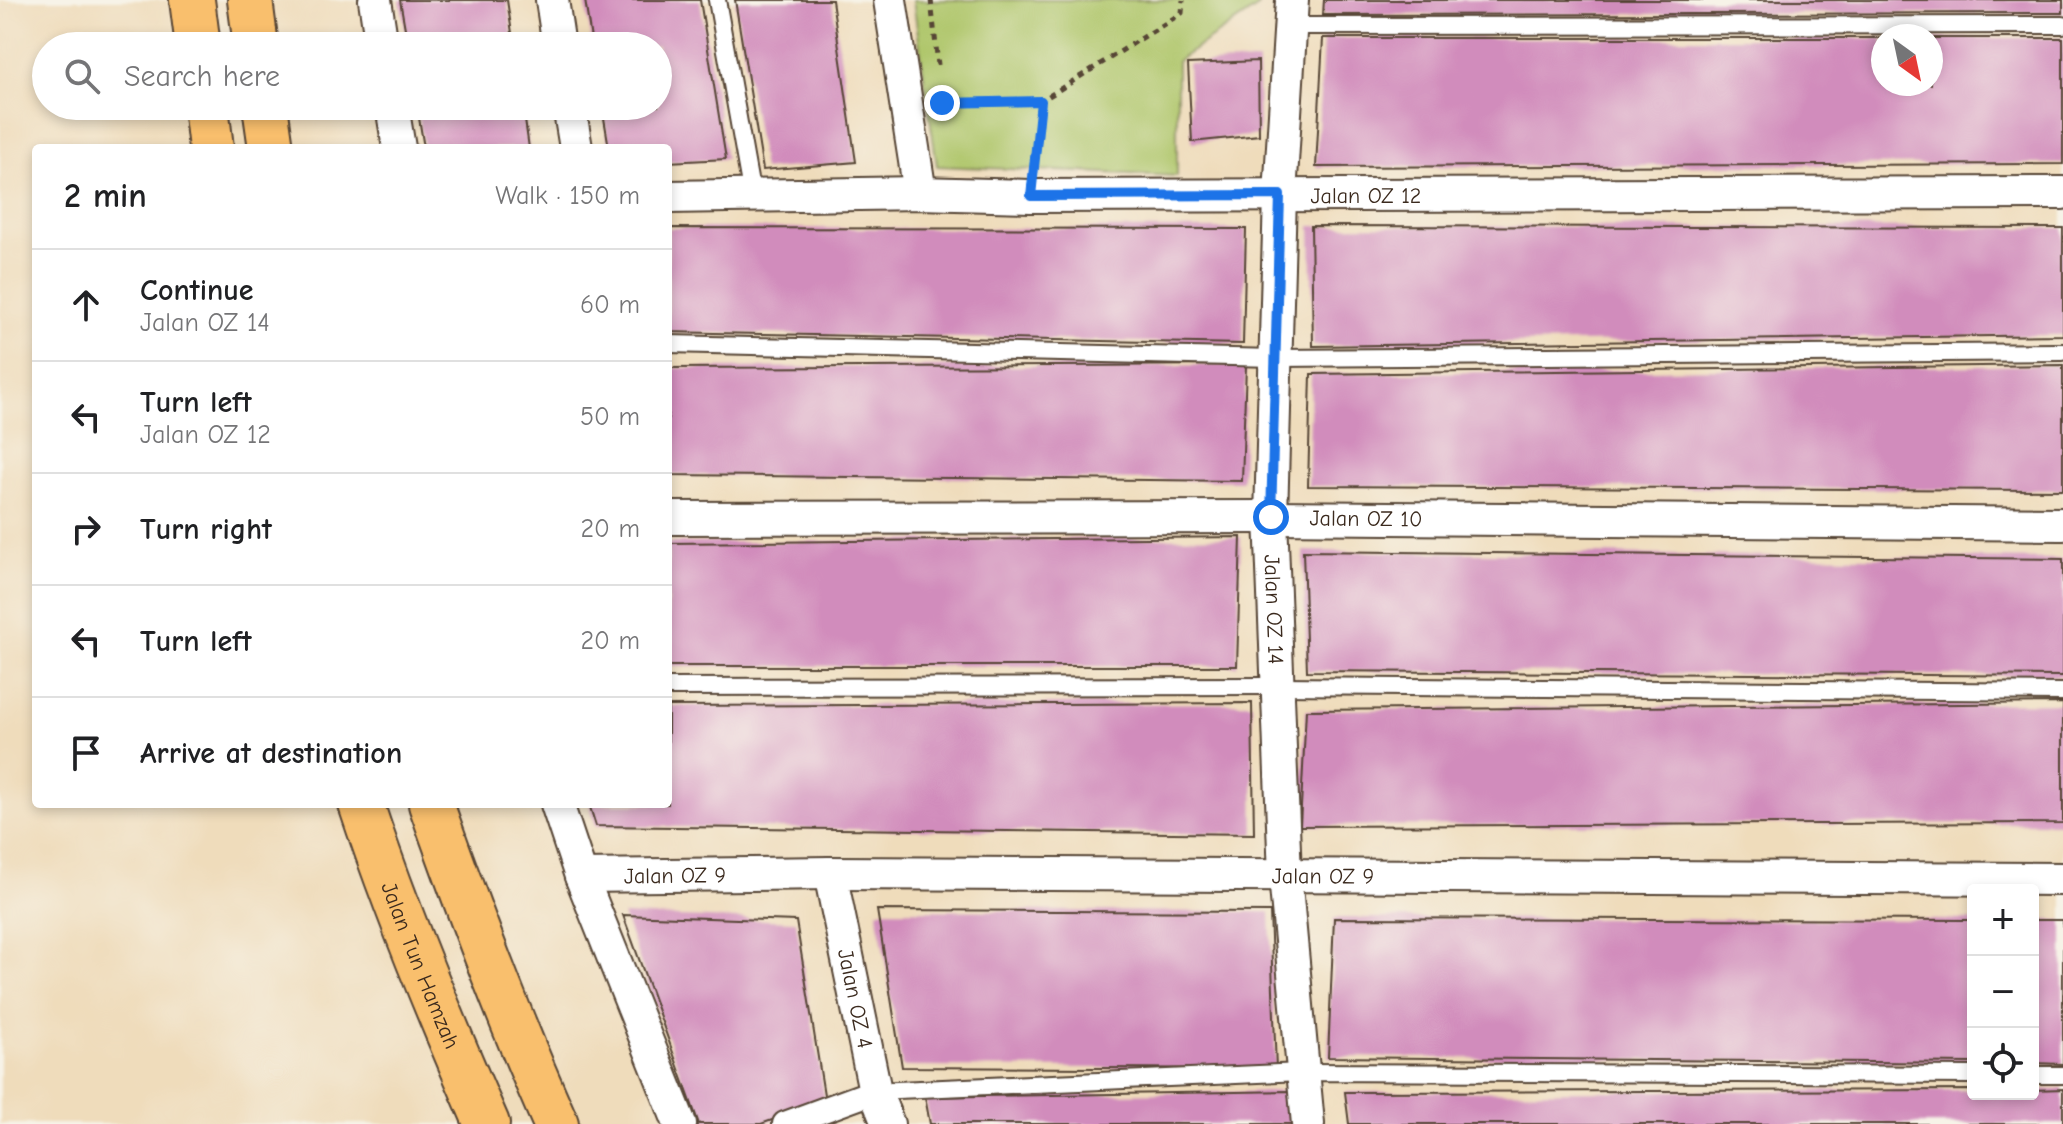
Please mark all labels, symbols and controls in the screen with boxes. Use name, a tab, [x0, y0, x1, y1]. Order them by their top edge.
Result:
north arrow	[1871, 24, 1943, 96]
search box	[32, 32, 672, 120]
icon: search	[60, 54, 104, 98]
text: Search here	[124, 59, 280, 94]
route end	[924, 85, 960, 121]
text: 2 min	[64, 176, 147, 216]
text: Walk · 150 m	[495, 181, 640, 211]
street label: Jalan OZ 12	[1310, 183, 1421, 209]
text: Continue	[140, 273, 254, 308]
icon: ahead	[64, 283, 108, 327]
text: 60 m	[580, 290, 640, 320]
text: Jalan OZ 14	[140, 308, 270, 338]
text: Turn left	[140, 385, 252, 420]
icon: left	[64, 395, 108, 439]
text: 50 m	[580, 402, 640, 432]
text: Jalan OZ 12	[140, 420, 271, 450]
route start	[1253, 499, 1289, 535]
street label: Jalan OZ 10	[1310, 505, 1422, 532]
icon: right	[64, 507, 108, 551]
text: Turn right	[140, 512, 272, 547]
text: 20 m	[580, 514, 640, 544]
street label: Jalan OZ 14	[1258, 554, 1289, 665]
icon: left	[64, 619, 108, 663]
text: Turn left	[140, 624, 252, 659]
text: 20 m	[580, 626, 640, 656]
icon: arrive	[64, 731, 108, 775]
text: Arrive at destination	[140, 736, 402, 771]
street label: Jalan OZ 9	[624, 862, 726, 889]
street label: Jalan OZ 9	[1272, 863, 1374, 890]
street label: Jalan Tun Hamzah	[375, 879, 465, 1053]
map controls	[1967, 884, 2039, 1100]
button: +	[1967, 884, 2039, 956]
street label: Jalan OZ 4	[832, 946, 878, 1051]
button: −	[1967, 956, 2039, 1028]
button: locate	[1967, 1028, 2039, 1100]

